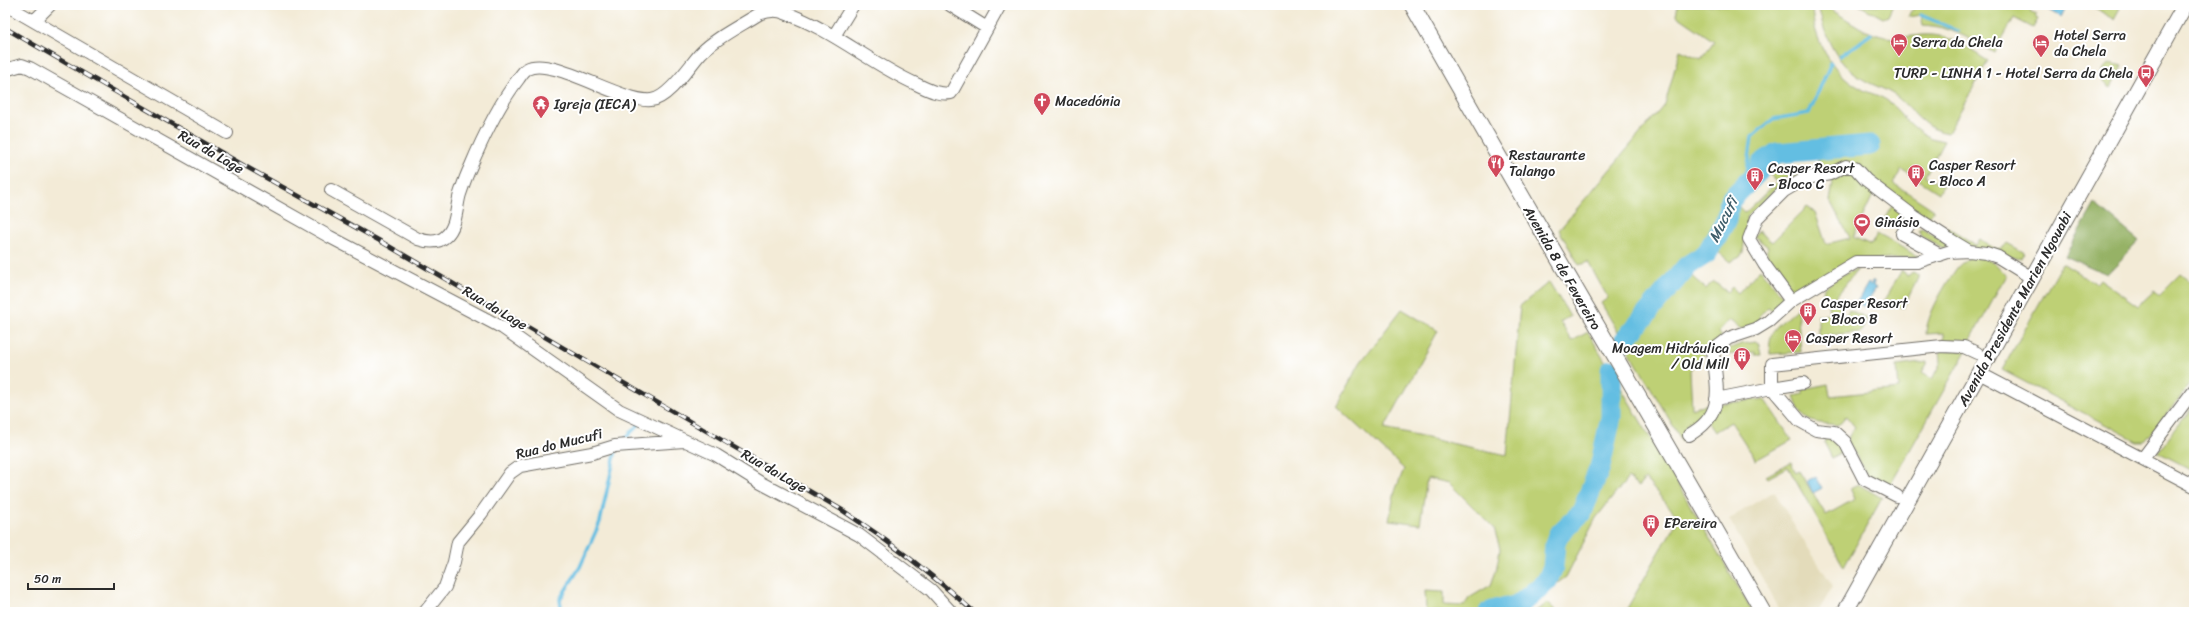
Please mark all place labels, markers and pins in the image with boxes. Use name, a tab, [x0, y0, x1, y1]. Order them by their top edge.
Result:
place label: Hotel Serra da Chela	[2054, 23, 2126, 64]
place label: Serra da Chela	[1912, 30, 2003, 55]
hotel icon: Serra da Chela	[1889, 32, 1909, 57]
hotel icon: Hotel Serra da Chela	[2031, 33, 2051, 58]
place label: TURP - LINHA 1 - Hotel Serra da Chela	[1894, 61, 2133, 86]
bus stop icon: TURP - LINHA 1 - Hotel Serra da Chela	[2136, 63, 2156, 88]
place label: Macedónia	[1055, 89, 1121, 114]
church icon: Macedónia	[1032, 91, 1052, 116]
place label: Igreja (IECA)	[553, 92, 636, 117]
temple icon: Igreja (IECA)	[531, 94, 551, 119]
place label: Restaurante Talango	[1509, 143, 1585, 184]
restaurant icon: Restaurante Talango	[1486, 153, 1506, 178]
place label: Casper Resort - Bloco A	[1929, 153, 2017, 194]
place label: Casper Resort - Bloco C	[1768, 156, 1856, 197]
building icon: Casper Resort - Bloco A	[1906, 163, 1926, 188]
building icon: Casper Resort - Bloco C	[1745, 166, 1765, 191]
place label: Ginásio	[1875, 210, 1919, 235]
sports icon: Ginásio	[1852, 212, 1872, 237]
place label: Casper Resort - Bloco B	[1821, 291, 1909, 332]
building icon: Casper Resort - Bloco B	[1798, 301, 1818, 326]
place label: Casper Resort	[1806, 326, 1894, 351]
hotel icon: Casper Resort	[1783, 328, 1803, 353]
place label: Moagem Hidráulica / Old Mill	[1612, 336, 1730, 377]
building icon: Moagem Hidráulica / Old Mill	[1732, 346, 1752, 371]
place label: EPereira	[1664, 511, 1717, 536]
building icon: EPereira	[1641, 513, 1661, 538]

